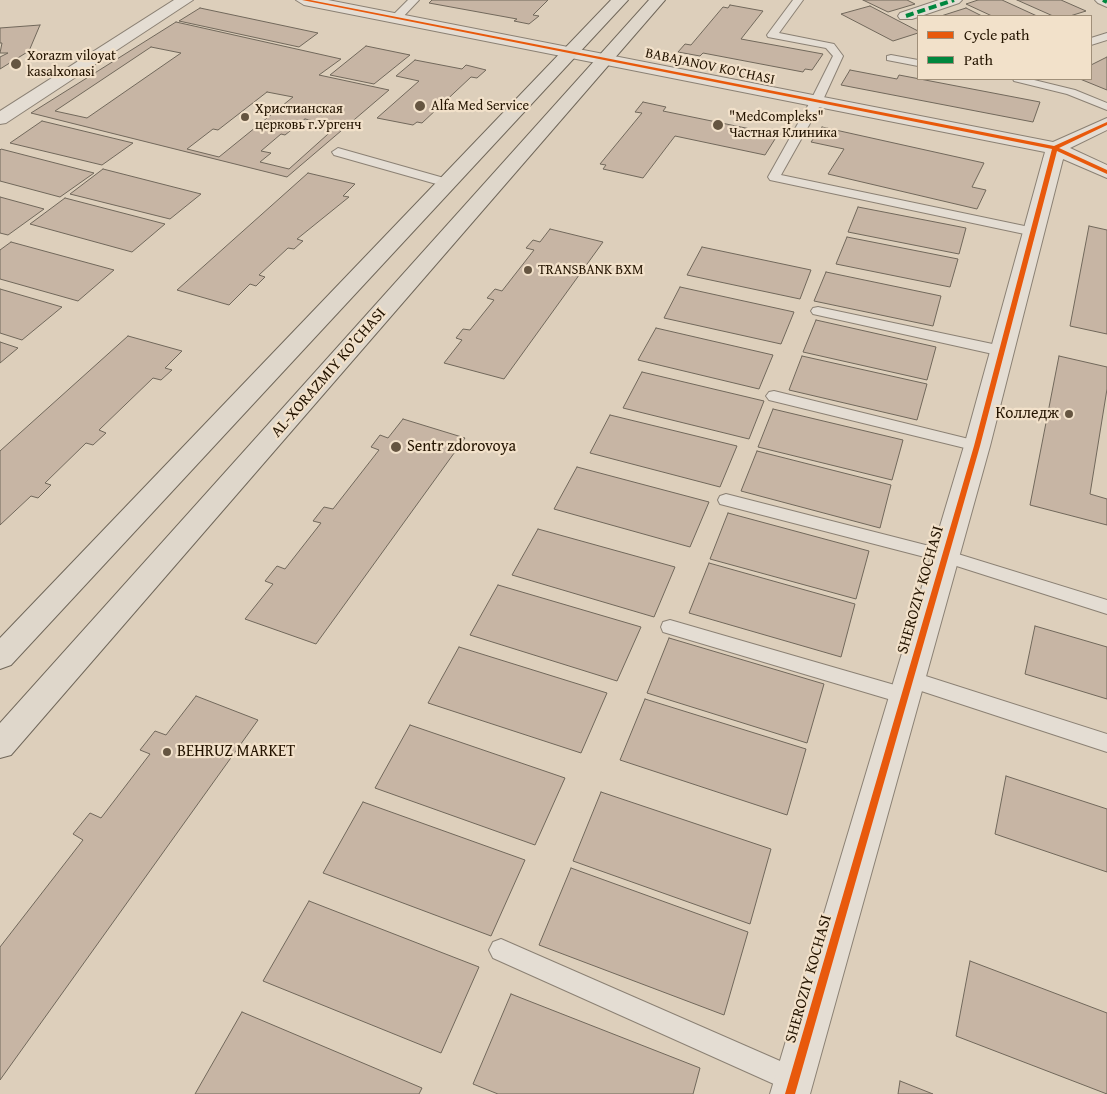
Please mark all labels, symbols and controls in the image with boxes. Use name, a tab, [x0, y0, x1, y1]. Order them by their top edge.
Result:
legend	[917, 15, 1092, 80]
text: Cycle path	[964, 24, 1030, 45]
street label: BABAJANOV KO'CHASI	[644, 45, 776, 89]
place label: Xorazm viloyat kasalxonasi	[27, 48, 116, 80]
text: Path	[964, 49, 993, 70]
marker: Xorazm viloyat kasalxonasi	[9, 57, 23, 71]
place label: Alfa Med Service	[431, 98, 529, 114]
marker: Alfa Med Service	[413, 99, 427, 113]
place label: Христианская церковь г.Ургенч	[255, 101, 362, 134]
place label: "MedCompleks" Частная Клиника	[729, 109, 837, 142]
marker: Христианская церковь г.Ургенч	[239, 111, 251, 123]
marker: "MedCompleks" Частная Клиника	[711, 118, 725, 132]
place label: TRANSBANK BXM	[538, 262, 643, 278]
marker: TRANSBANK BXM	[522, 264, 534, 276]
street label: AL-XORAZMIY KO’CHASI	[267, 304, 391, 442]
place label: Колледж	[995, 404, 1059, 424]
marker: Колледж	[1063, 408, 1075, 420]
place label: Sentr zdorovoya	[407, 437, 516, 457]
marker: Sentr zdorovoya	[389, 440, 403, 454]
street label: SHEROZIY KOCHASI	[894, 524, 948, 656]
place label: BEHRUZ MARKET	[177, 742, 295, 762]
marker: BEHRUZ MARKET	[161, 746, 173, 758]
street label: SHEROZIY KOCHASI	[782, 913, 836, 1045]

